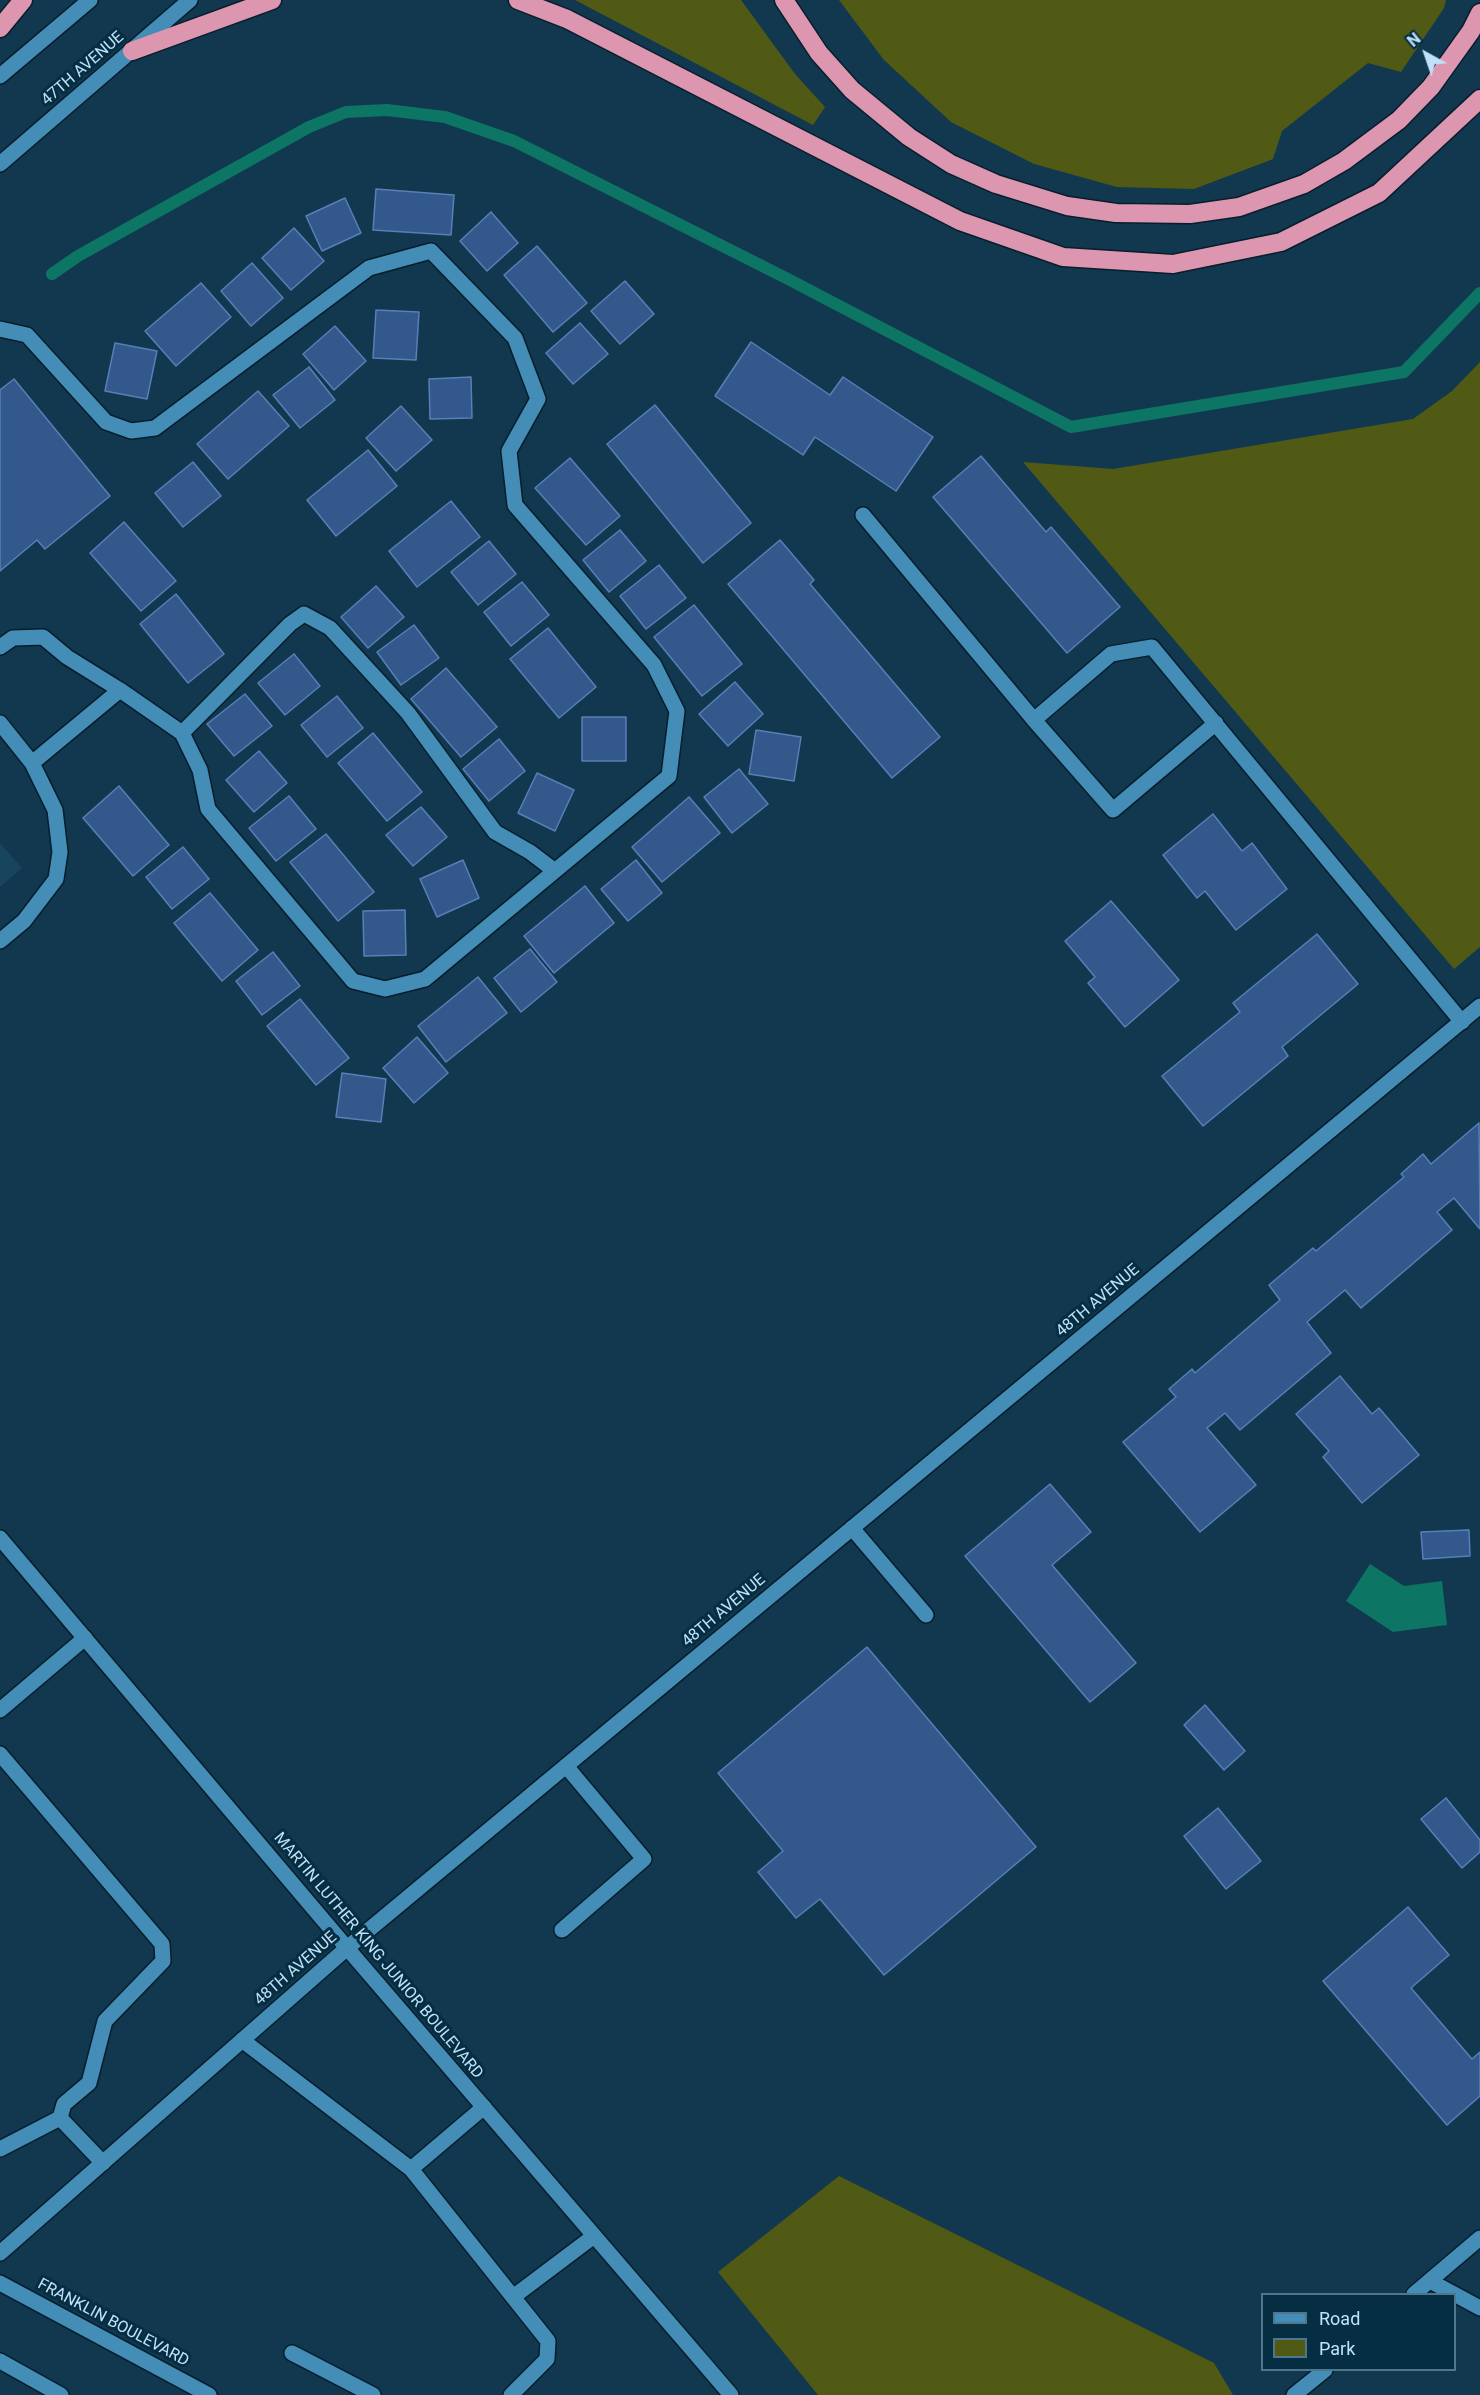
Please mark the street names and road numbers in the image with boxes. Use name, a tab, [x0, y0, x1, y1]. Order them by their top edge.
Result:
street label: 47TH AVENUE	[38, 28, 128, 110]
street label: 48TH AVENUE	[1052, 1261, 1144, 1341]
street label: 48TH AVENUE	[678, 1571, 770, 1651]
street label: MARTIN LUTHER KING JUNIOR BOULEVARD	[269, 1829, 487, 2083]
street label: 48TH AVENUE	[251, 1928, 341, 2010]
street label: FRANKLIN BOULEVARD	[34, 2275, 192, 2371]

